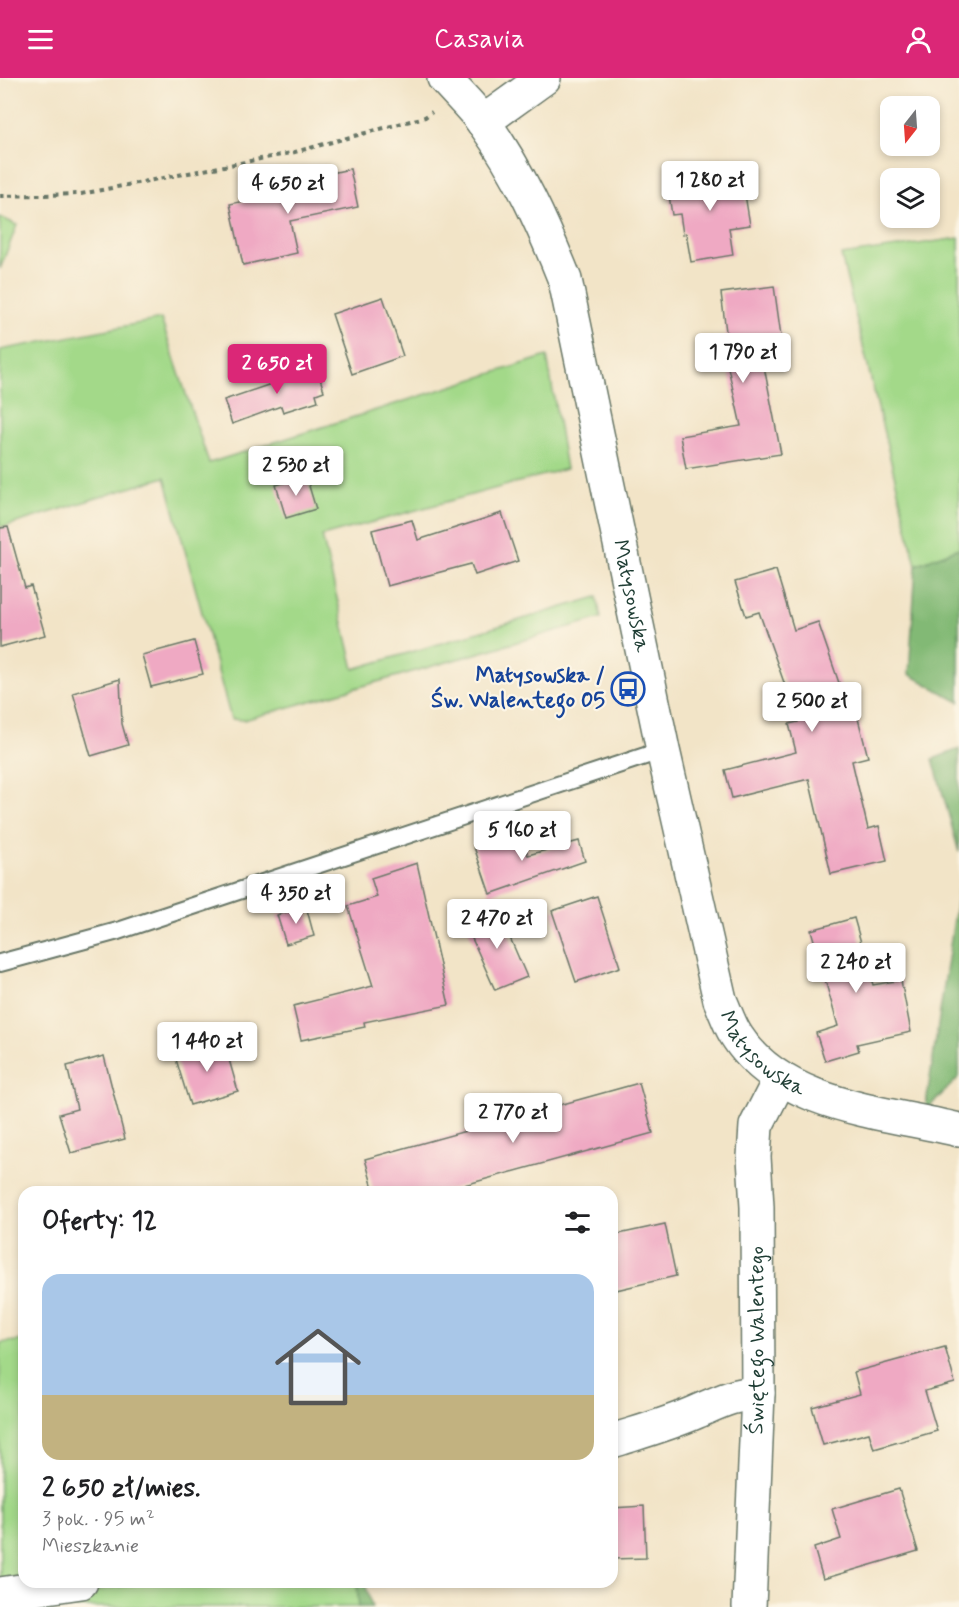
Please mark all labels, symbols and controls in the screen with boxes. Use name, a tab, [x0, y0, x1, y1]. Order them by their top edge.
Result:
text: Casavia	[434, 22, 525, 57]
icon: menu	[24, 23, 57, 56]
icon: person	[902, 23, 935, 56]
north arrow	[880, 96, 940, 156]
map controls	[880, 96, 940, 228]
pin: 1 280 zł	[648, 161, 772, 212]
pin: 4 650 zł	[226, 164, 350, 215]
text: 1 280 zł	[676, 167, 744, 194]
button: layers	[880, 168, 940, 228]
text: 4 650 zł	[252, 170, 324, 197]
pin: 1 790 zł	[681, 333, 805, 384]
text: 1 790 zł	[709, 339, 777, 366]
pin: 2 650 zł	[215, 344, 339, 395]
text: 2 650 zł	[242, 350, 312, 377]
pin: 2 530 zł	[234, 446, 358, 497]
text: 2 530 zł	[262, 452, 330, 479]
street label: Matysowska	[606, 537, 656, 655]
place label: Matysowska / Św. Walentego 05	[431, 662, 605, 719]
bus stop icon: Matysowska / Św. Walentego 05	[610, 671, 646, 707]
pin: 2 500 zł	[750, 682, 874, 733]
text: 2 500 zł	[776, 688, 848, 715]
pin: 5 160 zł	[460, 811, 584, 862]
text: 5 160 zł	[488, 817, 556, 844]
pin: 4 350 zł	[234, 874, 358, 925]
text: 4 350 zł	[261, 880, 331, 907]
pin: 2 470 zł	[435, 899, 559, 950]
text: 2 470 zł	[461, 905, 533, 932]
pin: 2 240 zł	[794, 943, 918, 994]
text: 2 240 zł	[821, 949, 891, 976]
street label: Matysowska	[712, 1007, 810, 1103]
pin: 1 440 zł	[145, 1022, 269, 1073]
text: 1 440 zł	[171, 1028, 243, 1055]
pin: 2 770 zł	[451, 1093, 575, 1144]
text: 2 770 zł	[478, 1099, 548, 1126]
text: Oferty: 12	[42, 1205, 157, 1239]
icon: filters	[561, 1206, 594, 1239]
street label: Świętego Walentego	[741, 1246, 775, 1435]
icon: home	[264, 1313, 372, 1421]
text: 2 650 zł/mies.	[42, 1472, 201, 1506]
text: 3 pok. · 95 m²	[42, 1506, 155, 1533]
text: Mieszkanie	[42, 1533, 139, 1560]

